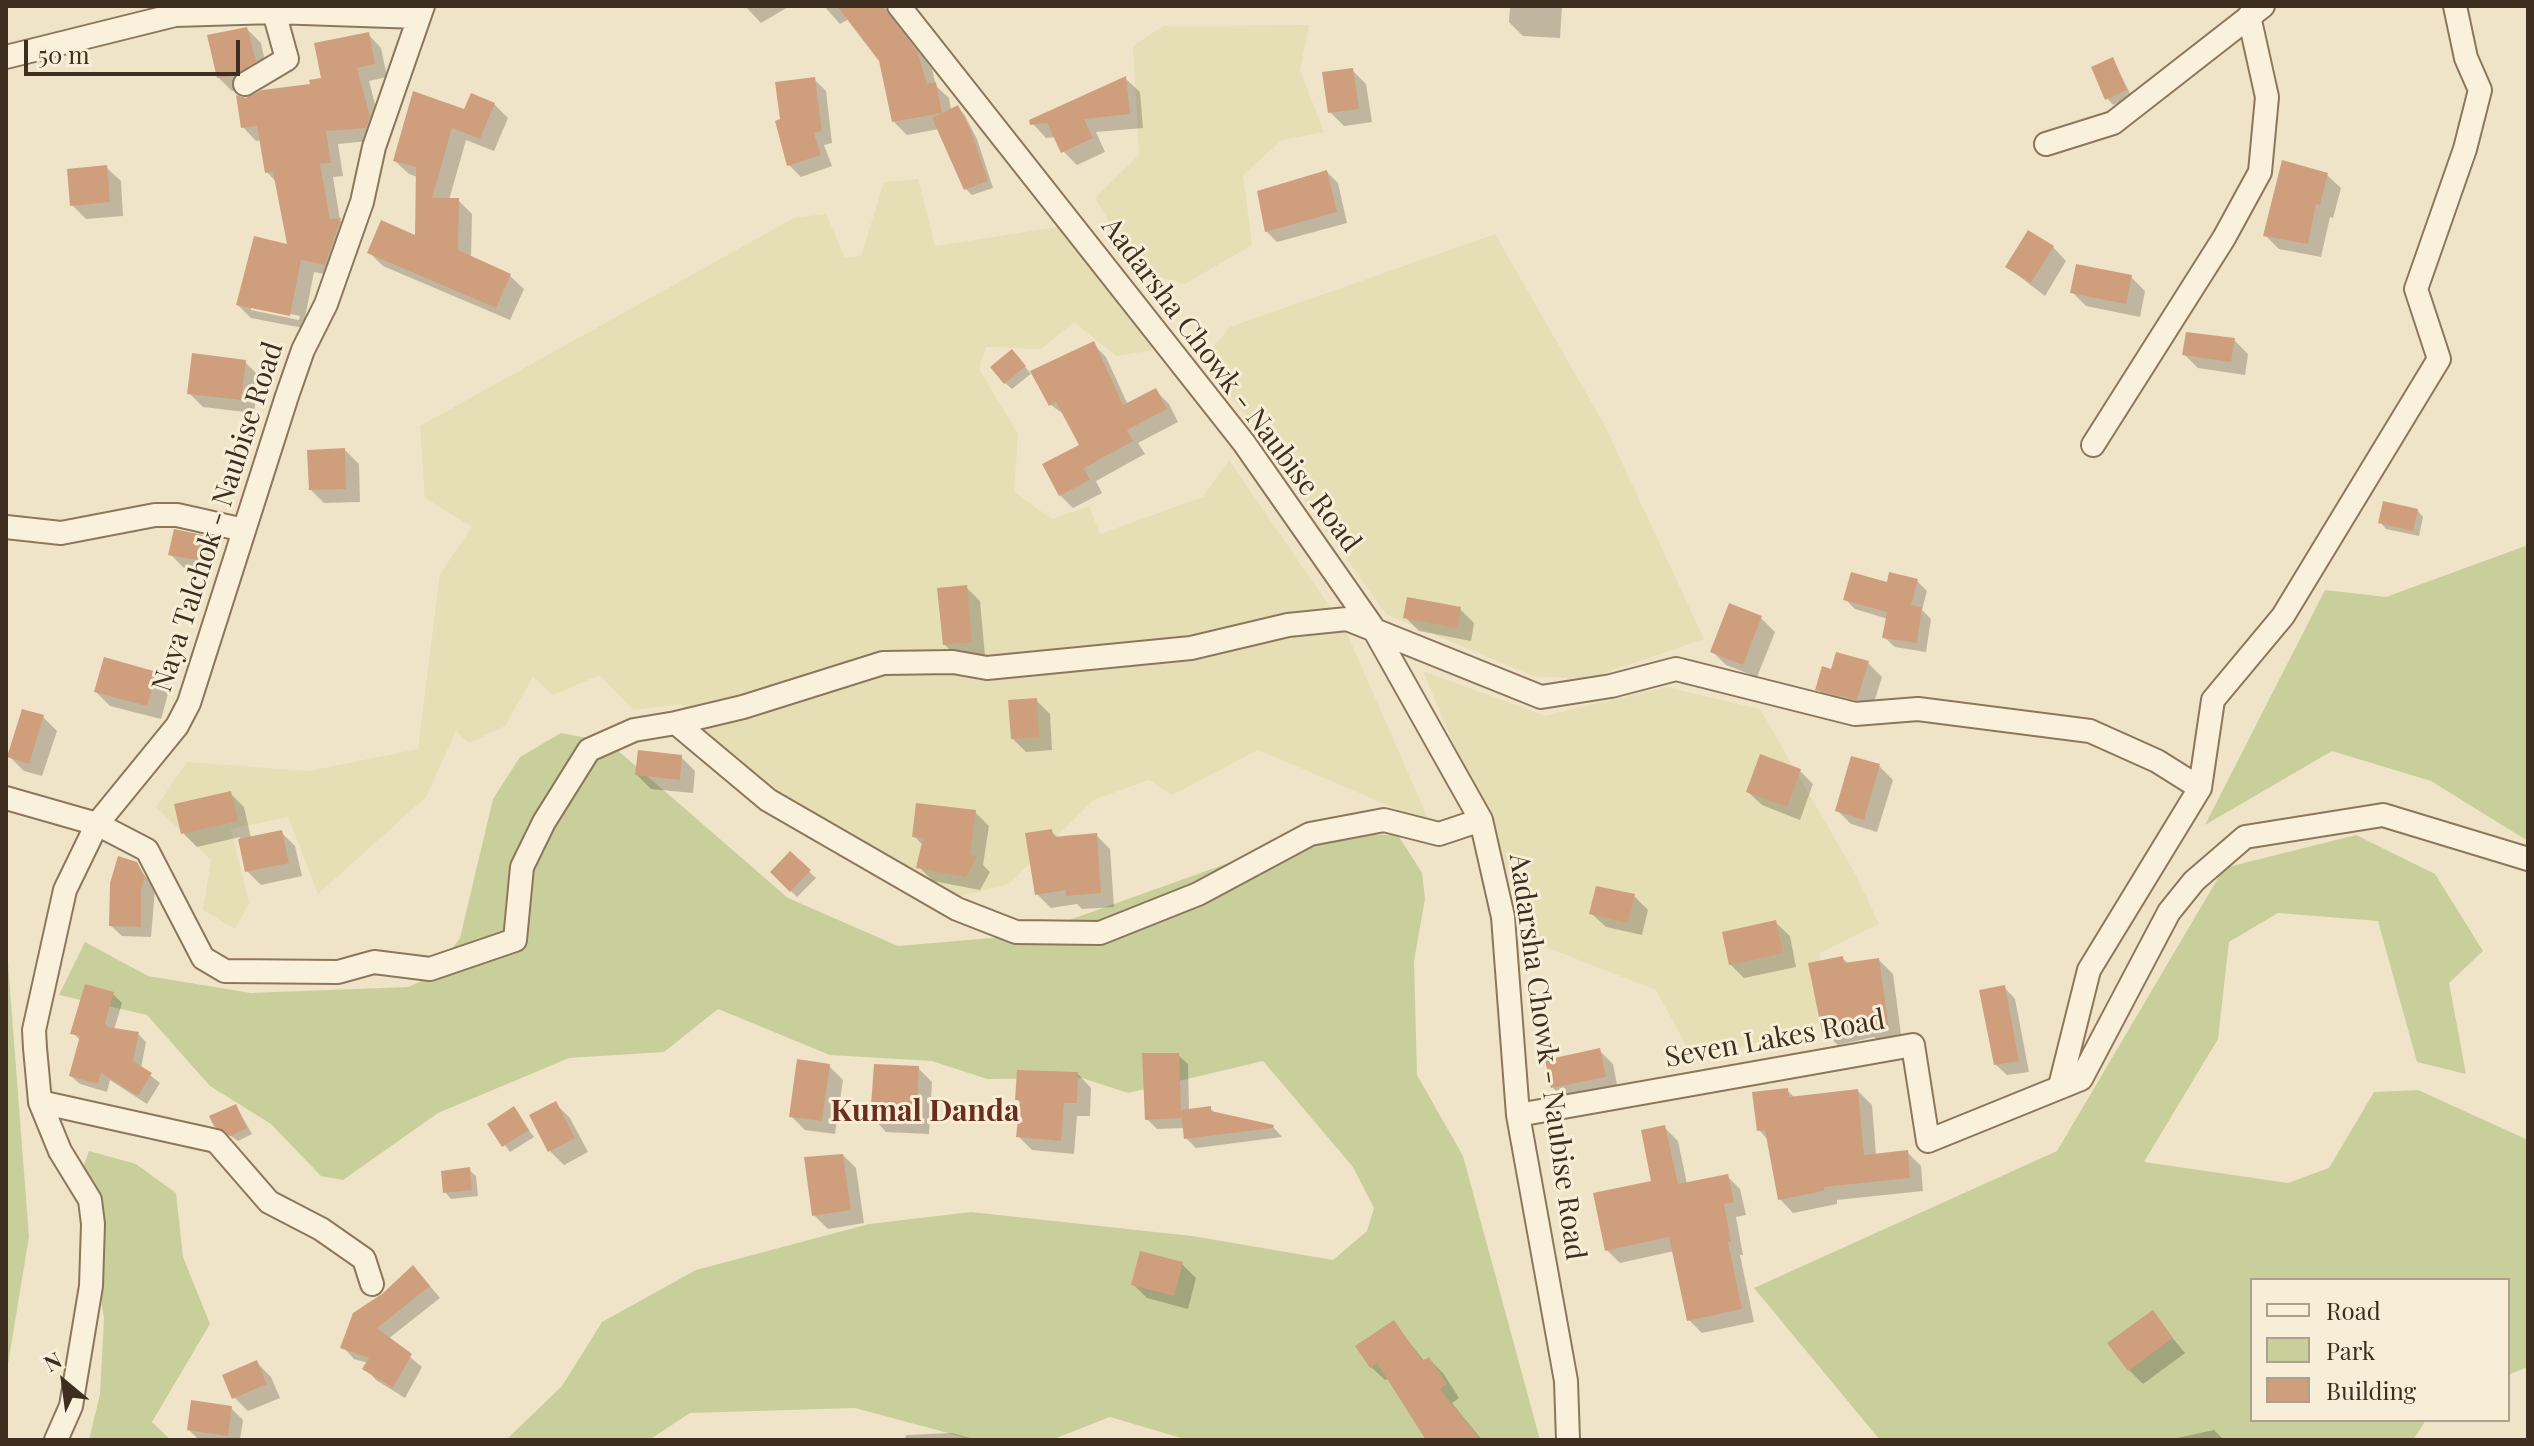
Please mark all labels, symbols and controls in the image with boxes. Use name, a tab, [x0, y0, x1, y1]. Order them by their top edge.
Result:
scale bar	[28, 24, 244, 74]
text: 50 m	[38, 38, 90, 70]
street label: Aadarsha Chowk - Naubise Road	[1094, 211, 1368, 559]
street label: Naya Talchok - Naubise Road	[146, 338, 290, 696]
street label: Aadarsha Chowk - Naubise Road	[1502, 852, 1592, 1262]
street label: Seven Lakes Road	[1662, 1003, 1888, 1075]
district label: Kumal Danda	[831, 1094, 1019, 1130]
legend	[2250, 1278, 2510, 1422]
text: Road	[2326, 1294, 2381, 1326]
text: Park	[2326, 1334, 2375, 1366]
north arrow	[24, 1342, 104, 1422]
text: N	[38, 1344, 67, 1378]
text: Building	[2326, 1374, 2416, 1406]

